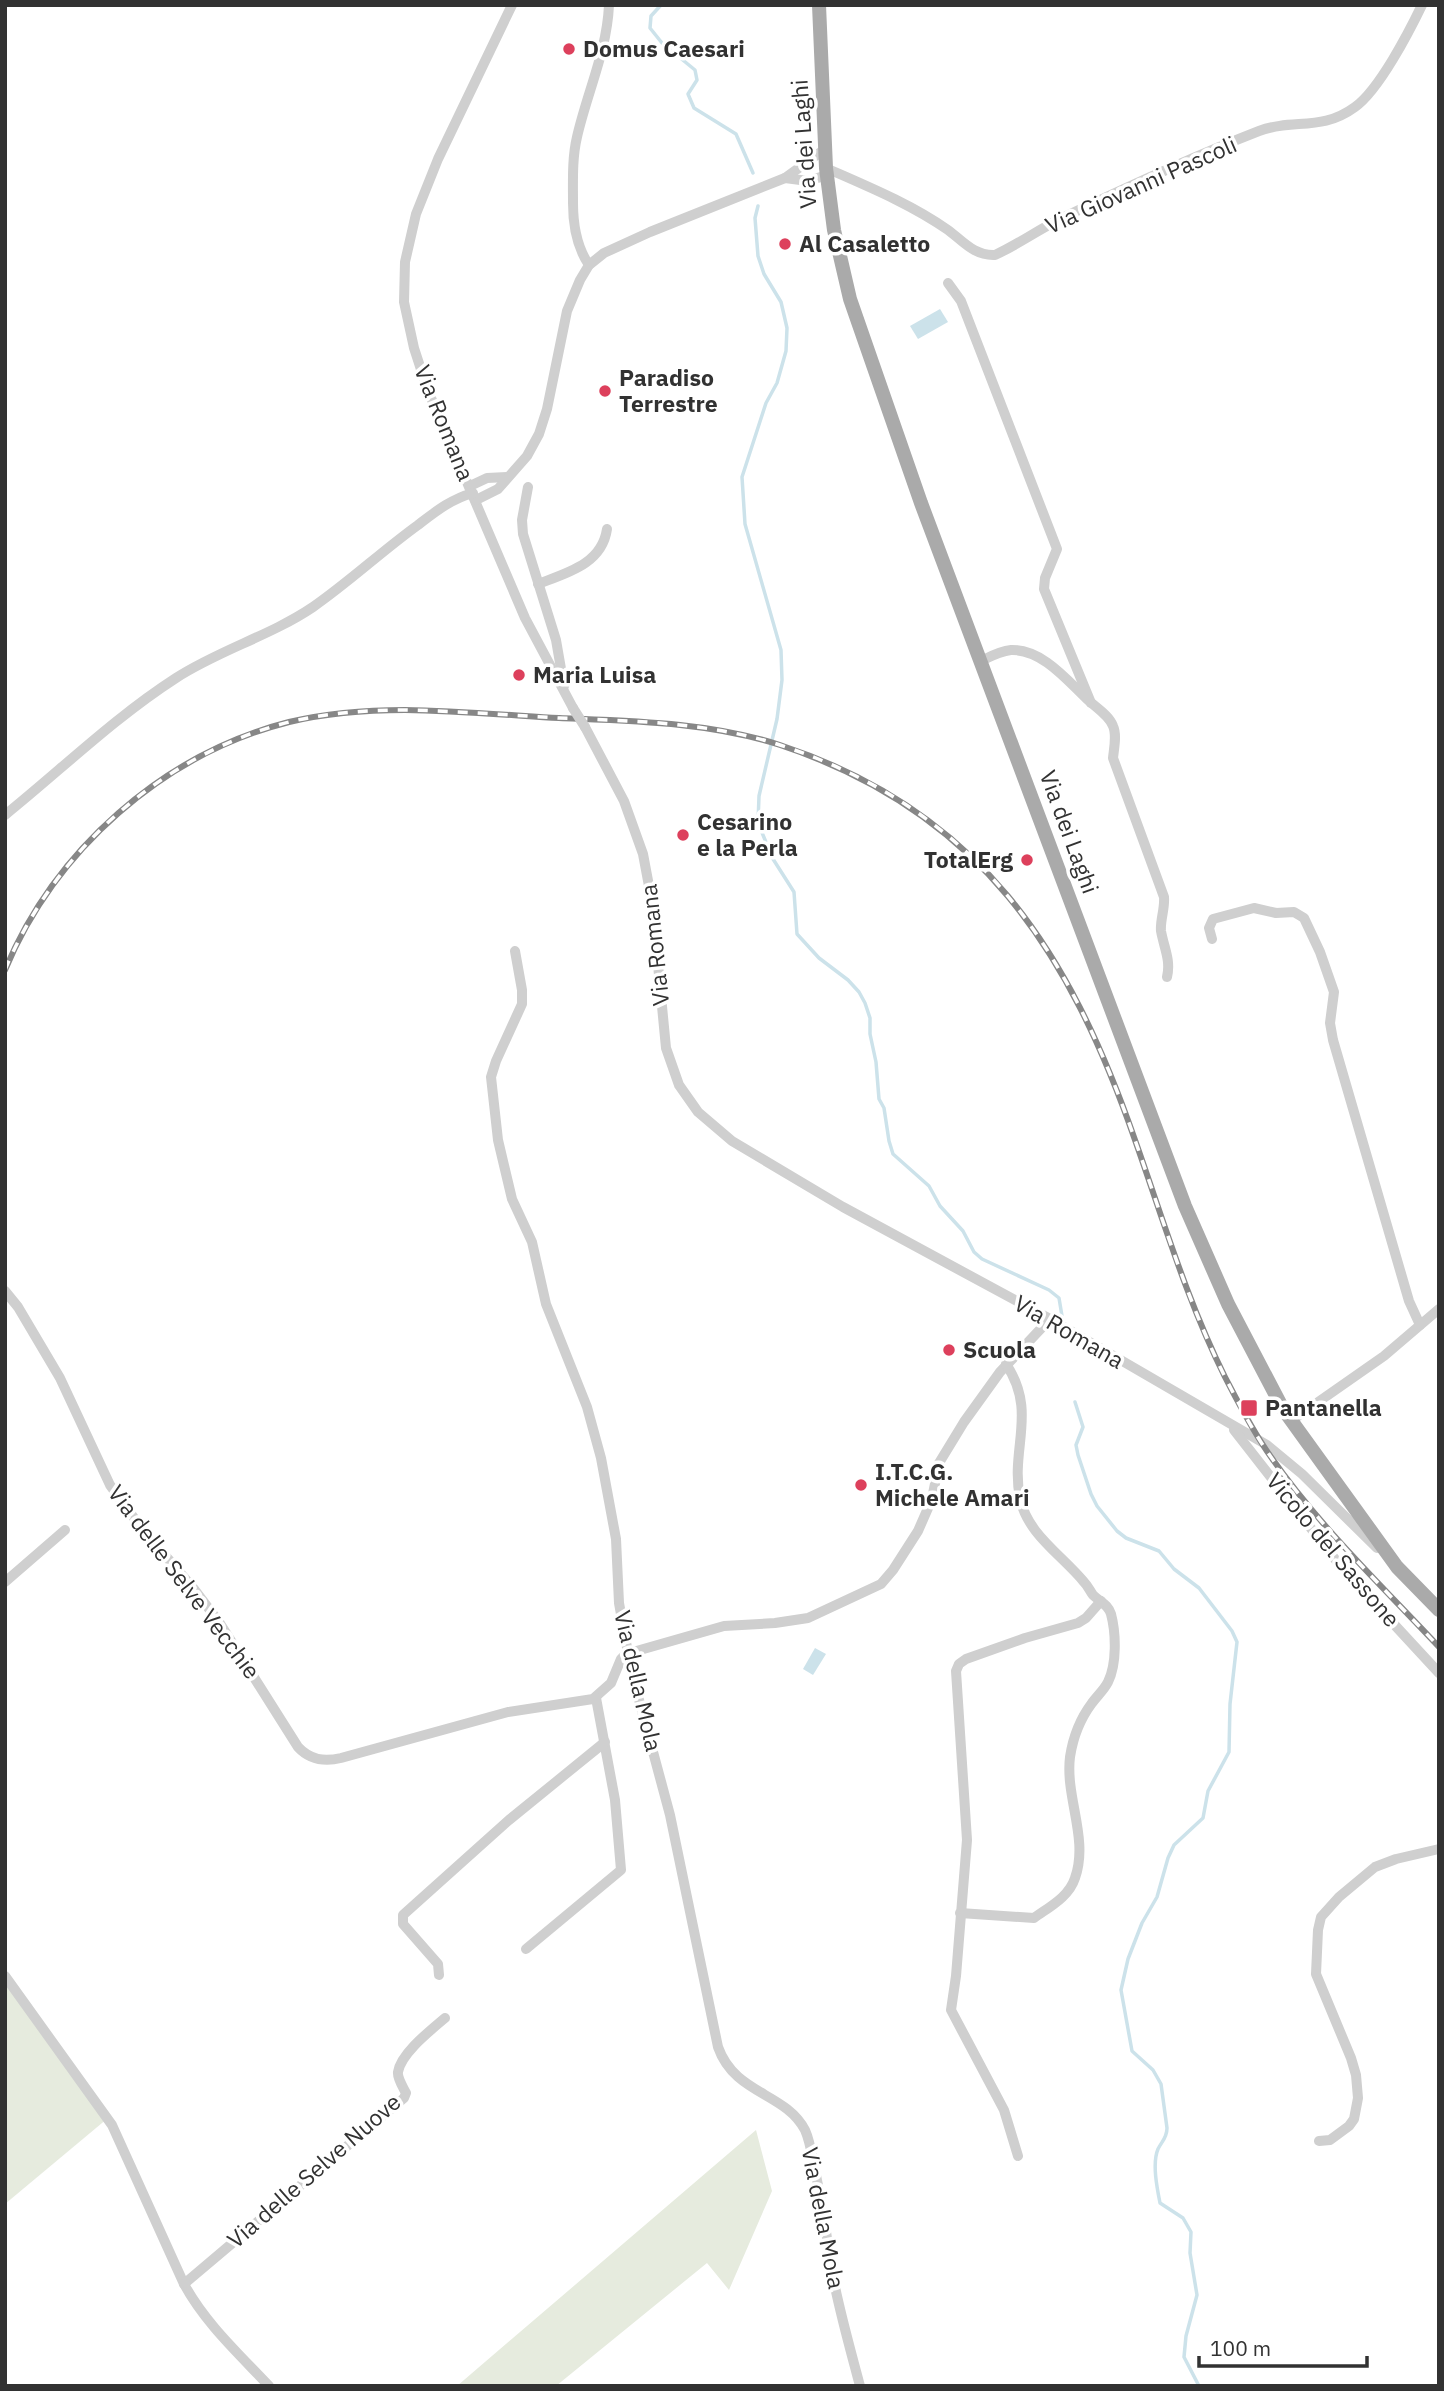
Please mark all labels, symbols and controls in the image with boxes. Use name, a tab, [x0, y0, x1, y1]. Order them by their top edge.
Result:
place label: Domus Caesari	[583, 33, 745, 63]
marker: Domus Caesari	[561, 41, 577, 57]
street label: Via dei Laghi	[784, 79, 822, 210]
street label: Via Giovanni Pascoli	[1040, 128, 1241, 240]
place label: Al Casaletto	[799, 228, 930, 258]
marker: Al Casaletto	[777, 236, 793, 252]
street label: Via Romana	[408, 360, 482, 485]
place label: Paradiso Terrestre	[619, 362, 718, 418]
marker: Paradiso Terrestre	[597, 383, 613, 399]
place label: Maria Luisa	[533, 659, 656, 689]
marker: Maria Luisa	[511, 667, 527, 683]
street label: Via dei Laghi	[1034, 766, 1106, 898]
place label: Cesarino e la Perla	[697, 806, 798, 862]
marker: Cesarino e la Perla	[675, 827, 691, 843]
place label: TotalErg	[924, 844, 1013, 874]
marker: TotalErg	[1019, 852, 1035, 868]
street label: Via Romana	[633, 883, 675, 1008]
street label: Via Romana	[1009, 1288, 1130, 1375]
place label: Scuola	[963, 1334, 1036, 1364]
marker: Scuola	[941, 1342, 957, 1358]
place label: Pantanella	[1265, 1392, 1382, 1422]
marker: Pantanella	[1239, 1398, 1259, 1418]
place label: I.T.C.G. Michele Amari	[875, 1456, 1030, 1512]
street label: Vicolo del Sassone	[1260, 1466, 1407, 1633]
marker: I.T.C.G. Michele Amari	[853, 1477, 869, 1493]
street label: Via delle Selve Vecchie	[102, 1478, 268, 1684]
street label: Via della Mola	[608, 1607, 670, 1754]
street label: Via delle Selve Nuove	[220, 2086, 407, 2254]
street label: Via della Mola	[796, 2144, 852, 2291]
scale bar	[1199, 2324, 1367, 2368]
text: 100 m	[1210, 2334, 1271, 2362]

